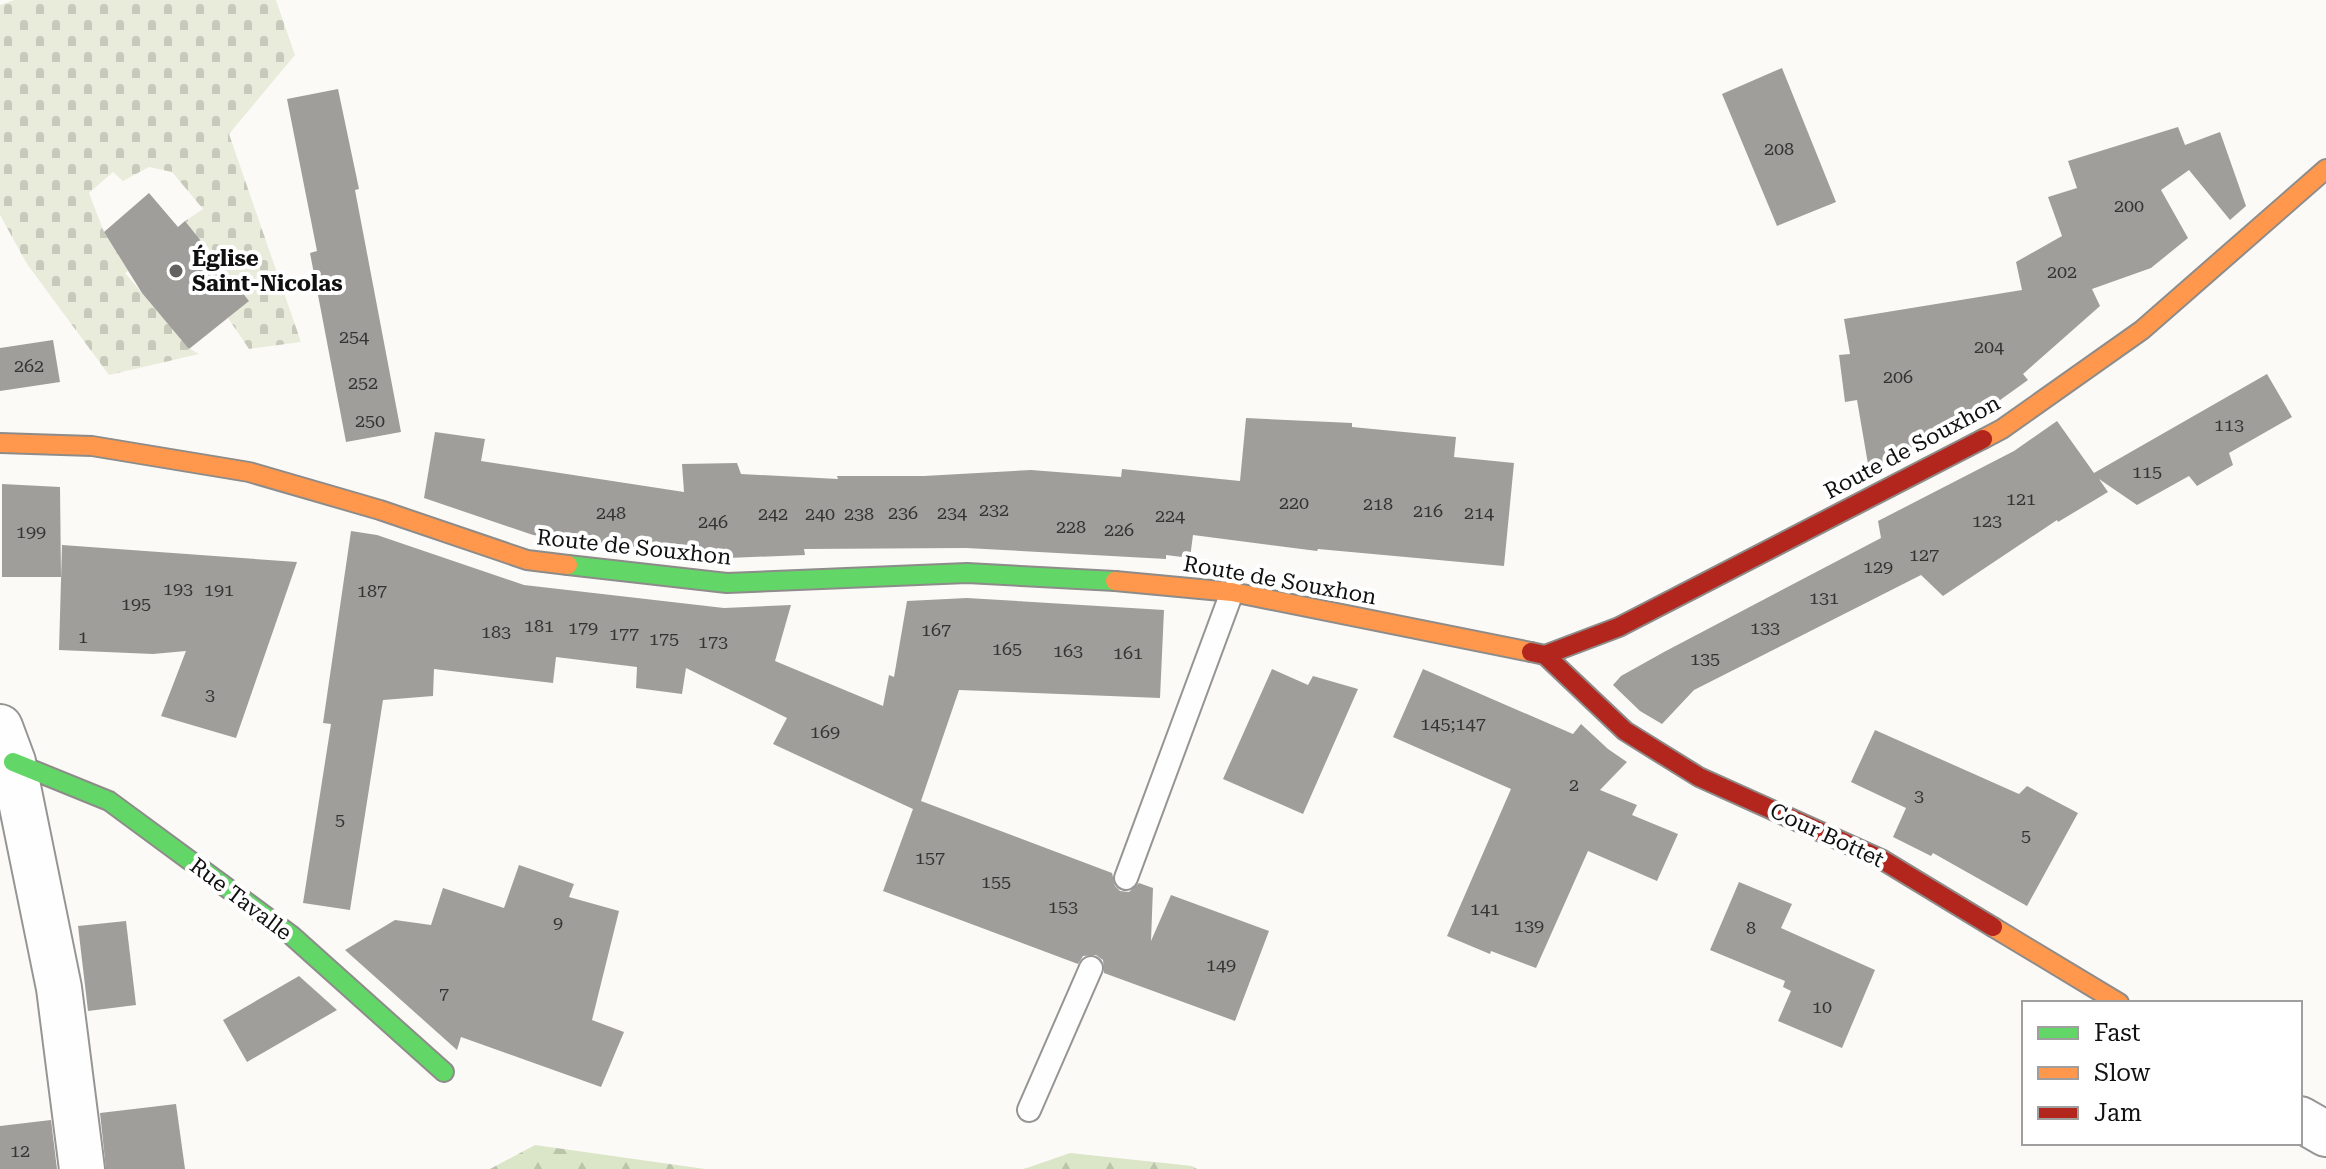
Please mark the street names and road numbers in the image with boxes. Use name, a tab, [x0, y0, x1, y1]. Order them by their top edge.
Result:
street label: Route de Souxhon	[1820, 390, 2004, 504]
street label: Route de Souxhon	[535, 524, 733, 570]
street label: Route de Souxhon	[1182, 551, 1378, 609]
street label: Cour Bottet	[1766, 798, 1888, 872]
street label: Rue Tavalle	[185, 853, 297, 945]

